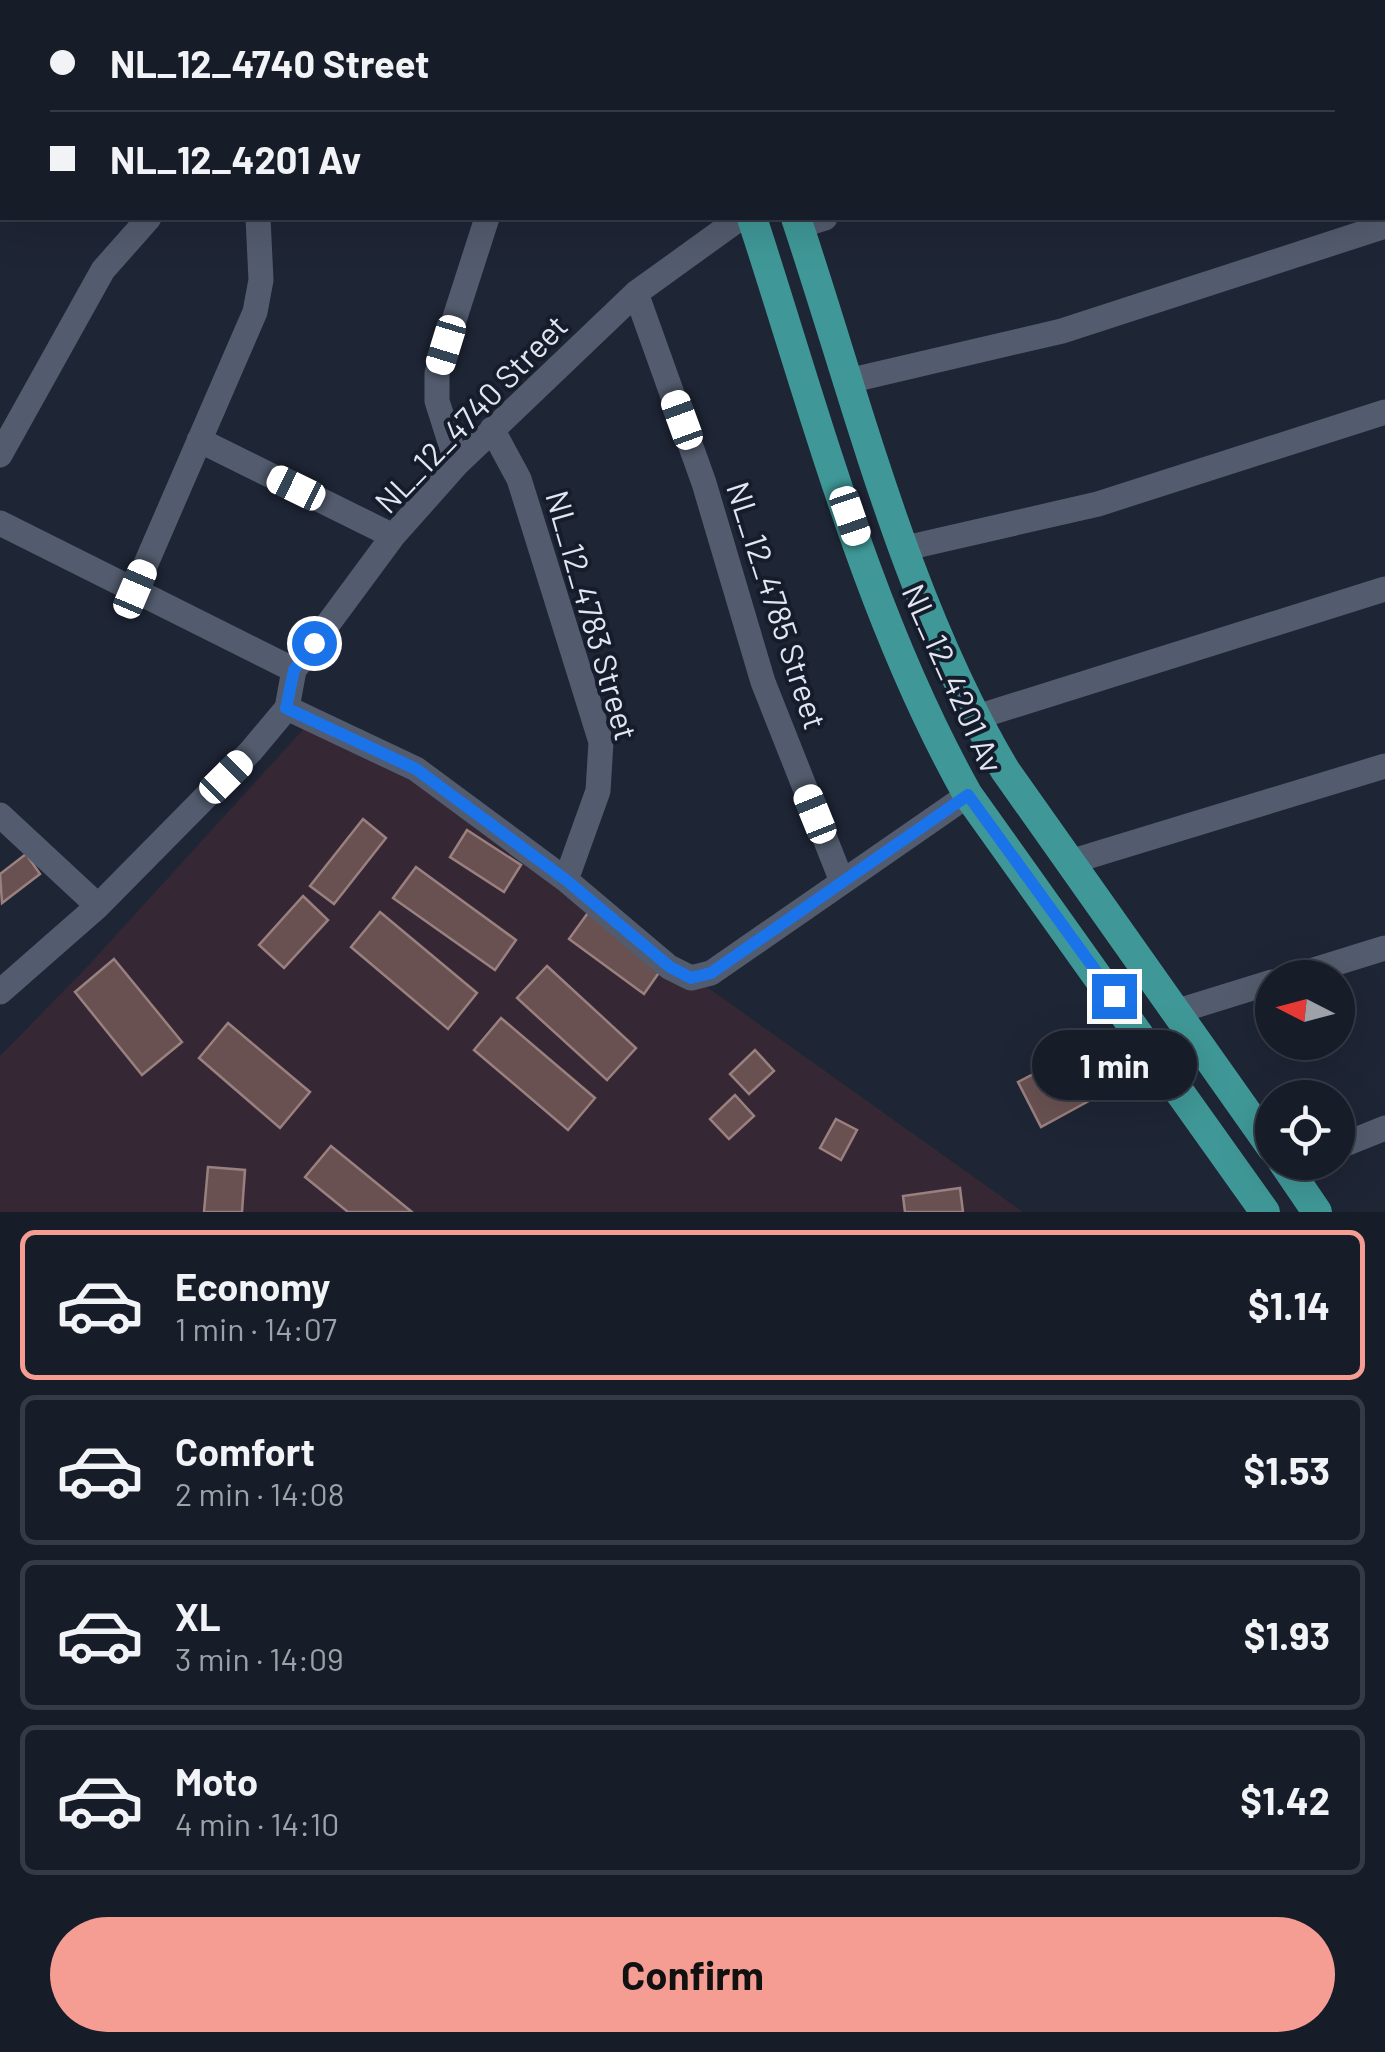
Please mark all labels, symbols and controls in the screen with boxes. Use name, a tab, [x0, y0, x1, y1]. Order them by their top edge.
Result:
text: NL_12_4740 Street	[110, 40, 429, 86]
text: NL_12_4201 Av	[110, 136, 361, 182]
street label: NL_12_4740 Street	[366, 306, 574, 520]
car	[423, 312, 469, 378]
car	[658, 387, 706, 453]
car	[262, 461, 330, 515]
street label: NL_12_4785 Street	[720, 477, 836, 733]
car	[826, 483, 874, 549]
street label: NL_12_4783 Street	[539, 486, 647, 744]
car	[109, 556, 161, 622]
street label: NL_12_4201 Av	[895, 578, 1013, 778]
route start	[292, 621, 337, 666]
car	[194, 745, 258, 809]
car	[790, 781, 840, 847]
north arrow	[1255, 960, 1355, 1060]
map controls	[1255, 960, 1355, 1180]
route end	[1092, 974, 1137, 1019]
callout: 1 min	[1032, 1031, 1196, 1101]
text: 1 min	[1079, 1046, 1150, 1084]
button: locate	[1255, 1080, 1355, 1180]
icon: car	[55, 1260, 145, 1350]
text: Economy	[175, 1263, 330, 1309]
text: $1.14	[1248, 1282, 1330, 1328]
text: 1 min · 14:07	[175, 1309, 337, 1347]
icon: car	[55, 1425, 145, 1515]
text: Comfort	[175, 1428, 315, 1474]
text: $1.53	[1244, 1447, 1330, 1493]
text: 2 min · 14:08	[175, 1474, 344, 1512]
icon: car	[55, 1590, 145, 1680]
text: XL	[175, 1593, 221, 1639]
text: $1.93	[1244, 1612, 1330, 1658]
text: 3 min · 14:09	[175, 1639, 344, 1677]
icon: car	[55, 1755, 145, 1845]
text: Moto	[175, 1758, 258, 1804]
text: $1.42	[1240, 1777, 1330, 1823]
text: 4 min · 14:10	[175, 1804, 339, 1842]
button: Confirm	[50, 1917, 1335, 2032]

